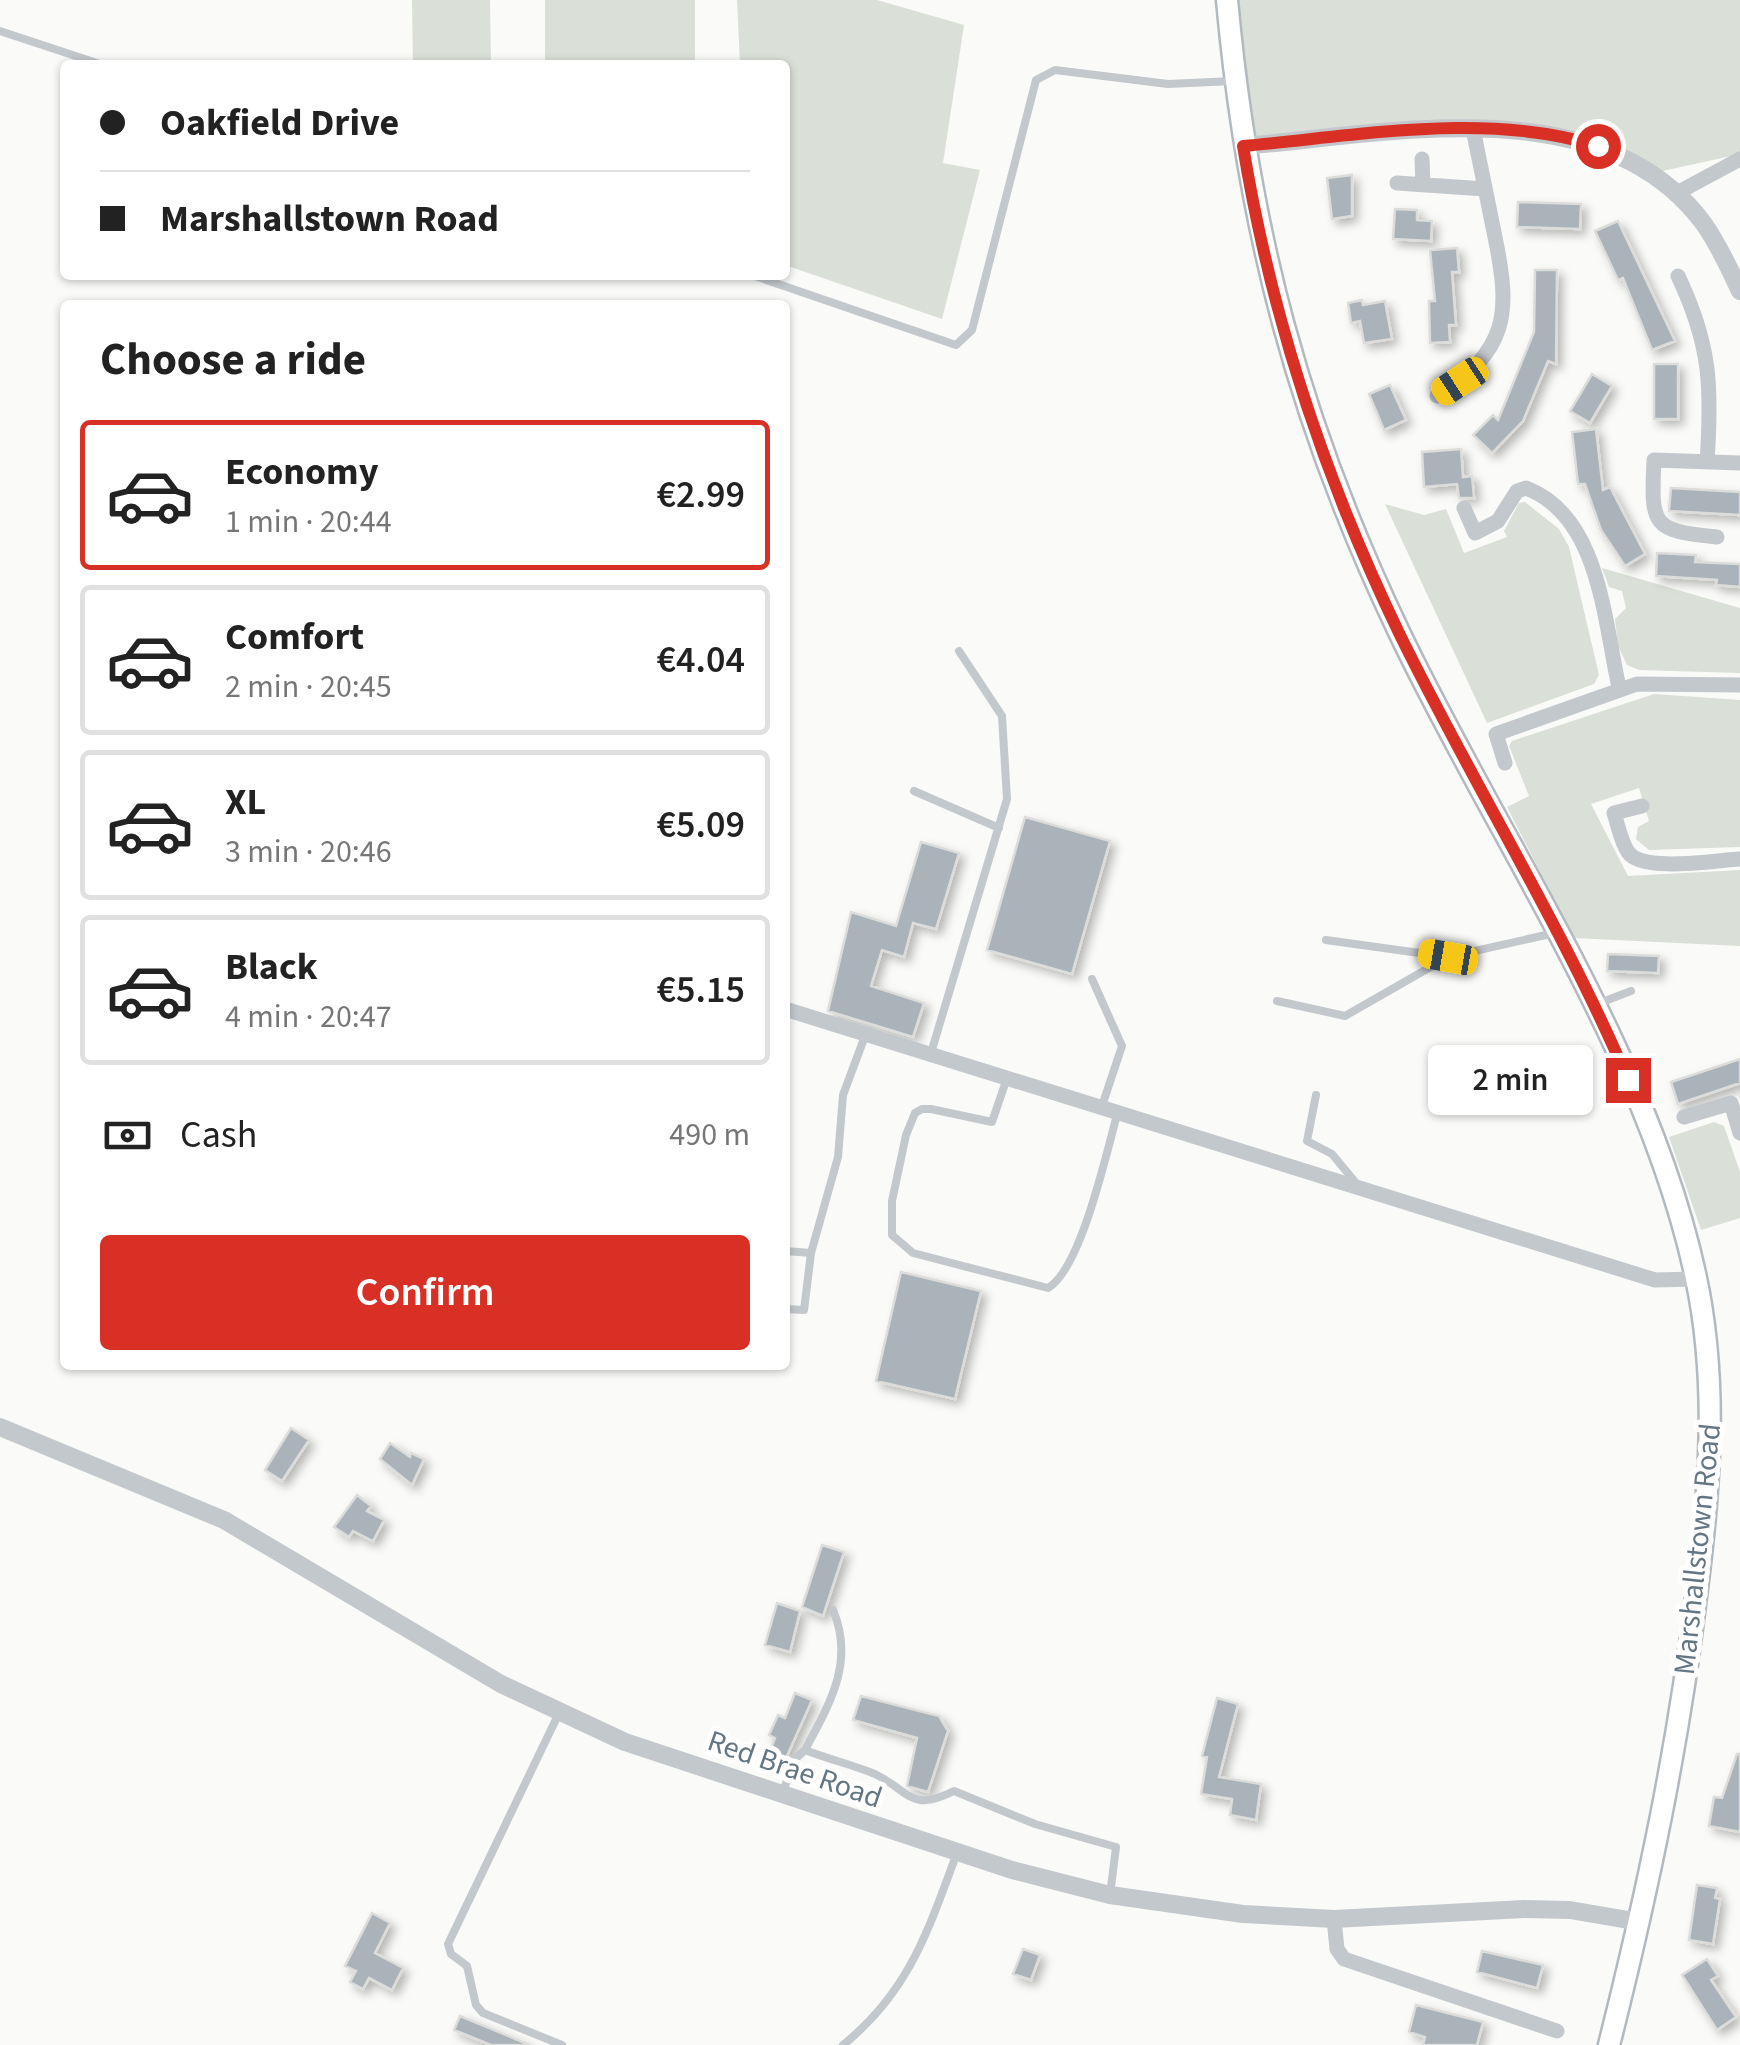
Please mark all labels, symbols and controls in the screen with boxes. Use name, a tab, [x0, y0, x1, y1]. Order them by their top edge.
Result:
text: Oakfield Drive	[160, 96, 399, 150]
route start	[1576, 124, 1621, 169]
text: Marshallstown Road	[160, 192, 499, 246]
text: Choose a ride	[100, 328, 366, 392]
car	[1427, 352, 1493, 410]
text: Economy	[225, 445, 378, 499]
icon: car	[105, 450, 195, 540]
text: €2.99	[657, 468, 745, 522]
text: 1 min · 20:44	[225, 499, 392, 545]
text: Comfort	[225, 610, 364, 664]
icon: car	[105, 615, 195, 705]
text: €4.04	[657, 633, 745, 687]
text: 2 min · 20:45	[225, 664, 392, 710]
text: XL	[225, 775, 266, 829]
icon: car	[105, 780, 195, 870]
text: €5.09	[657, 798, 745, 852]
text: 3 min · 20:46	[225, 829, 392, 875]
car	[1416, 937, 1480, 977]
text: Black	[225, 940, 318, 994]
icon: car	[105, 945, 195, 1035]
text: €5.15	[657, 963, 745, 1017]
text: 4 min · 20:47	[225, 994, 392, 1040]
callout: 2 min	[1428, 1045, 1593, 1115]
text: 2 min	[1472, 1057, 1549, 1103]
route end	[1606, 1058, 1651, 1103]
icon: cash	[100, 1108, 155, 1163]
text: Cash	[180, 1108, 257, 1162]
text: 490 m	[669, 1112, 750, 1158]
button: Confirm	[100, 1235, 750, 1350]
street label: Marshallstown Road	[1663, 1421, 1732, 1677]
street label: Red Brae Road	[702, 1720, 888, 1819]

